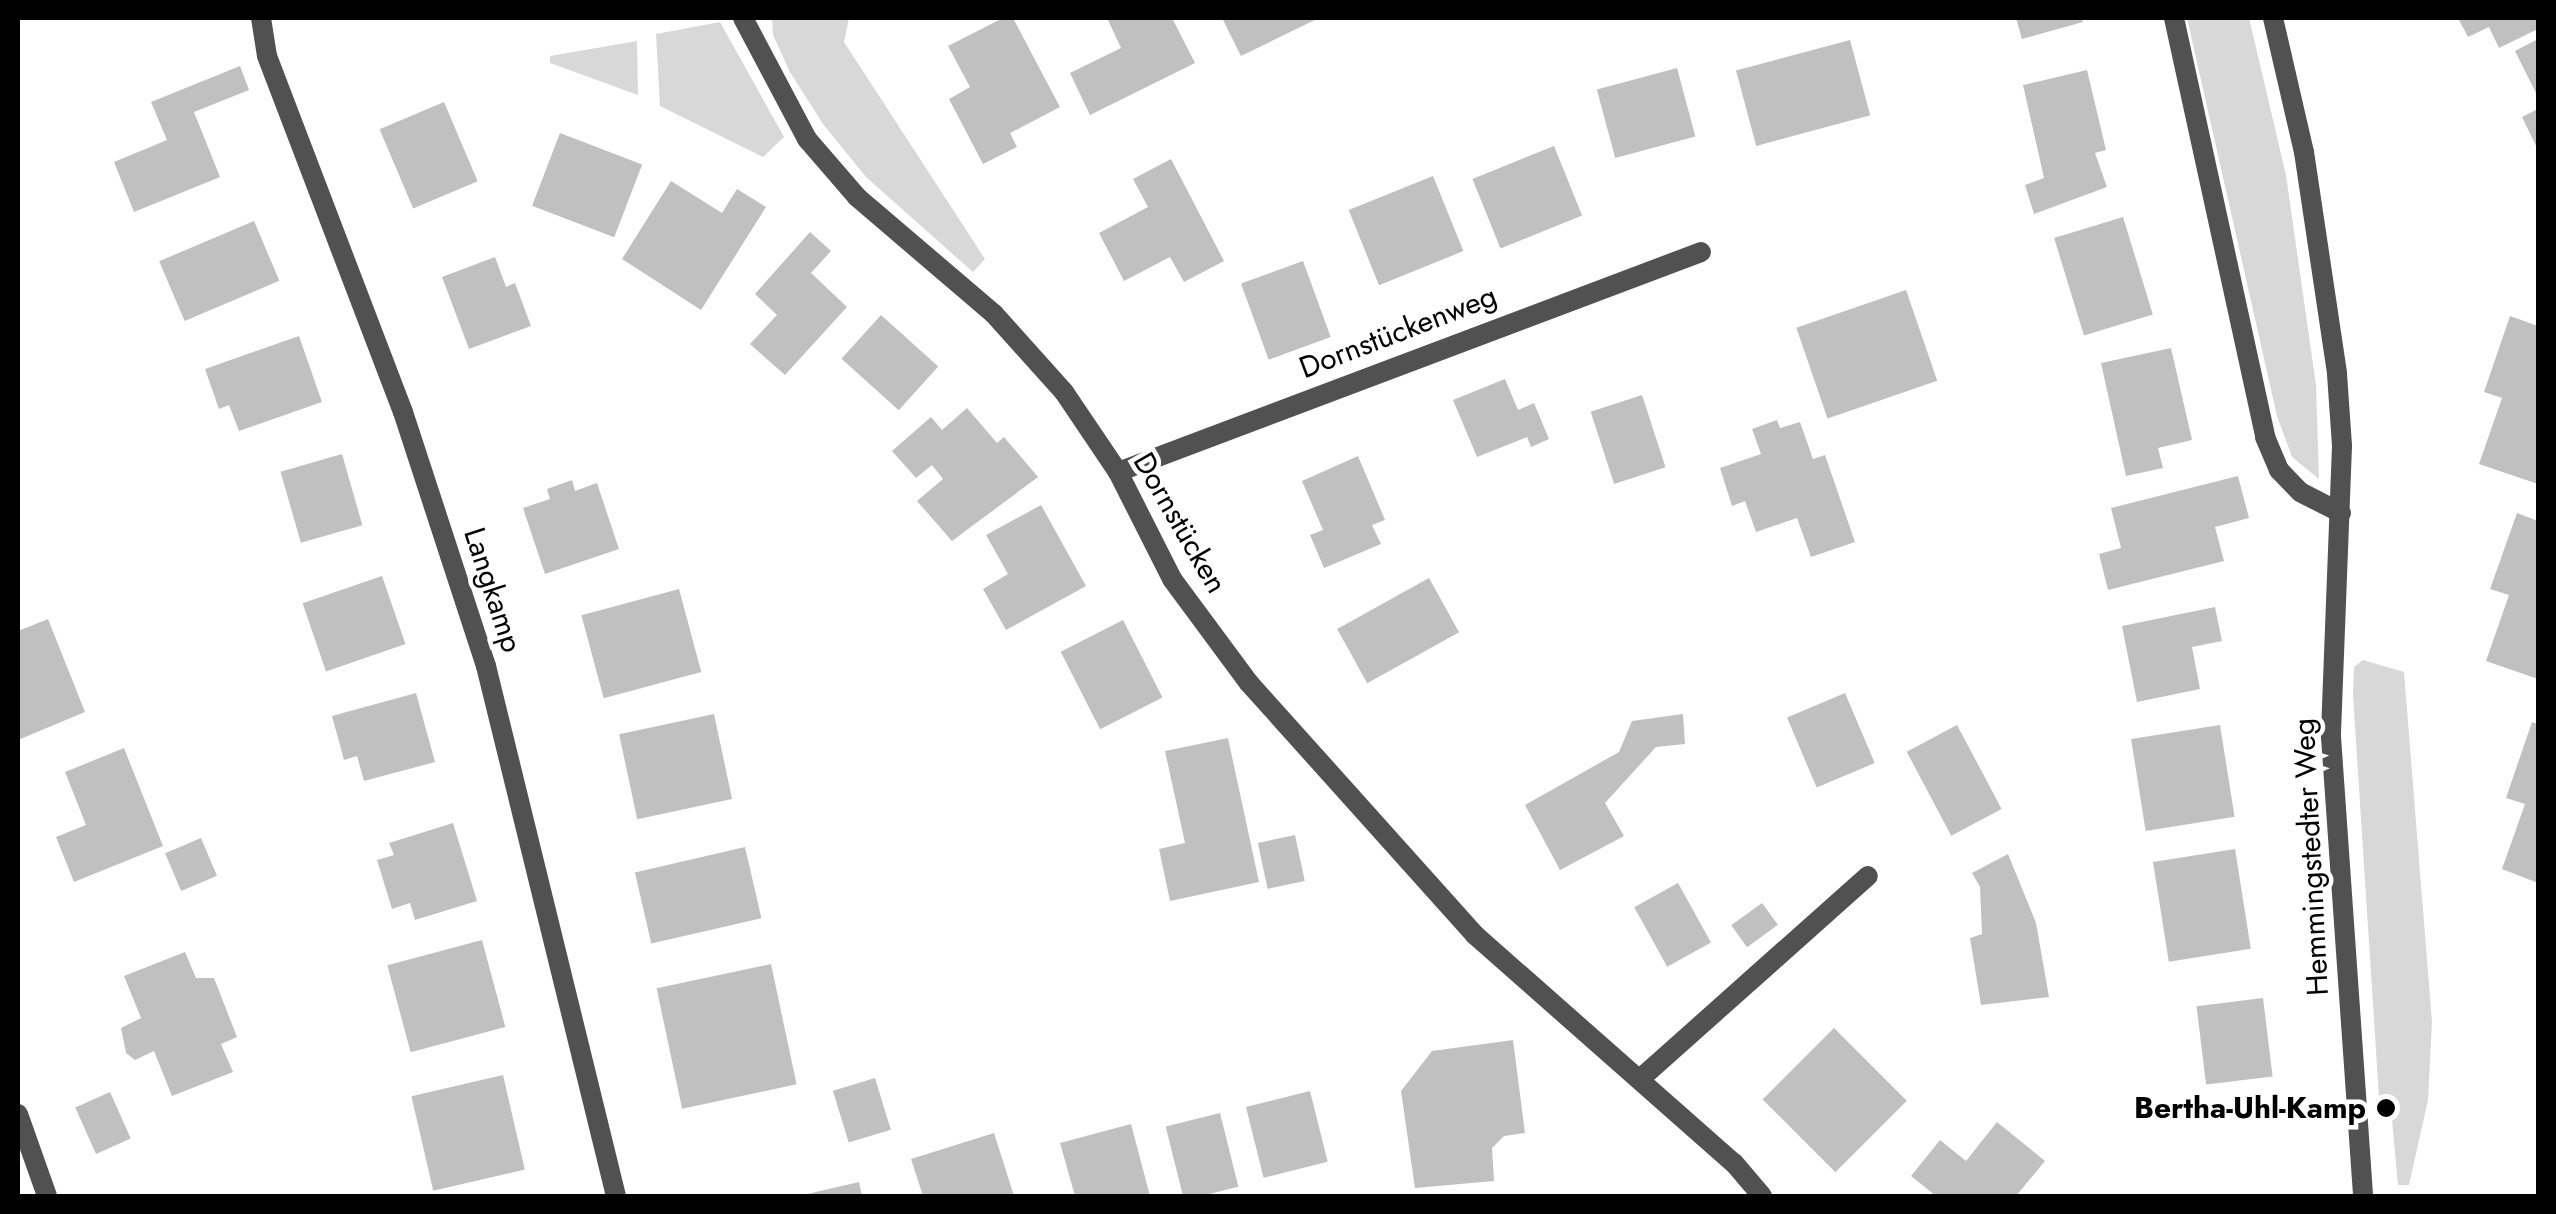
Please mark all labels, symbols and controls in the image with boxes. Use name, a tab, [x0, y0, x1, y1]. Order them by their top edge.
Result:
street label: Dornstückenweg	[1294, 278, 1502, 386]
street label: Dornstücken	[1125, 446, 1235, 600]
street label: Langkamp	[456, 523, 530, 657]
street label: Hemmingstedter Weg	[2286, 717, 2336, 997]
place label: Bertha-Uhl-Kamp	[2134, 1090, 2366, 1126]
marker: Bertha-Uhl-Kamp	[2375, 1097, 2397, 1119]

